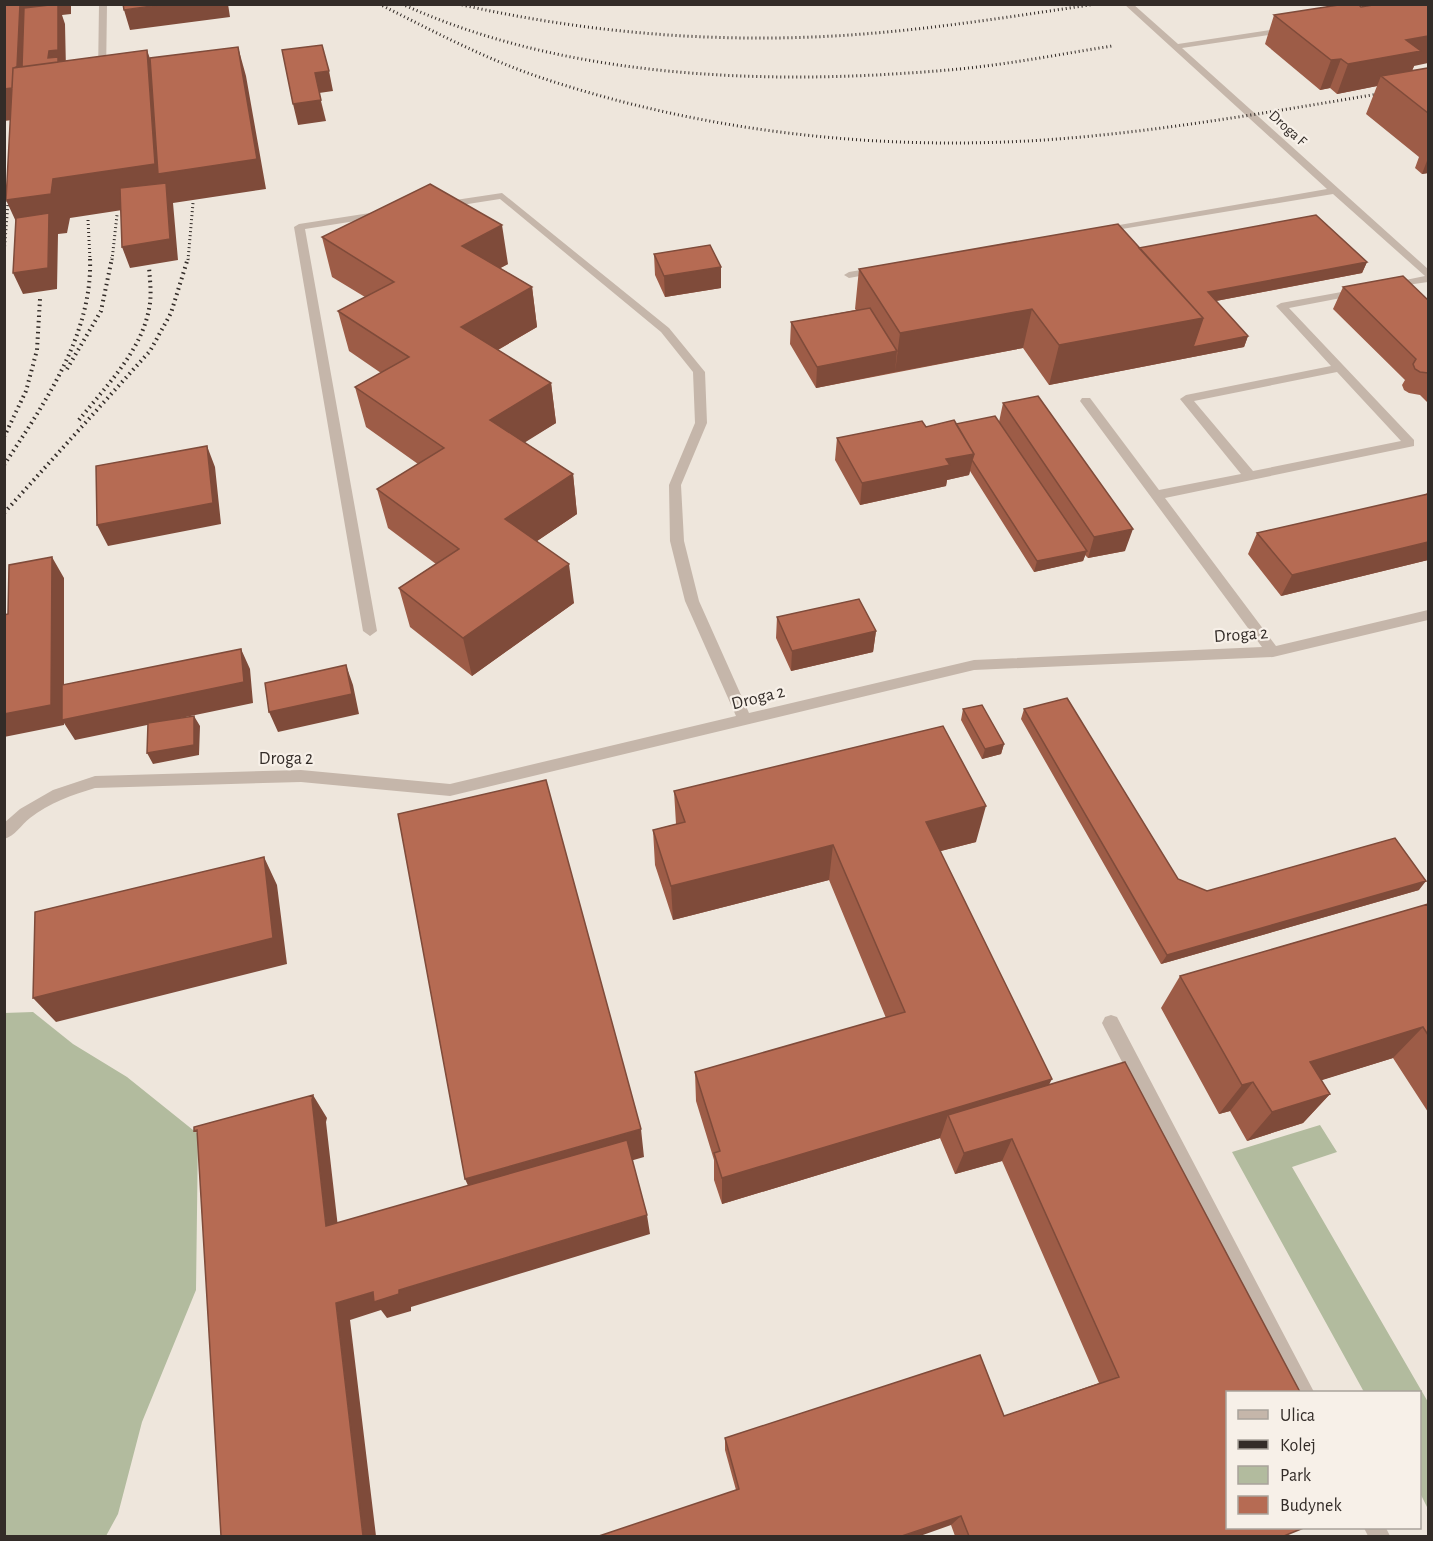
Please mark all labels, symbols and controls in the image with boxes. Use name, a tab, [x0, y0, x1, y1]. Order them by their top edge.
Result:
street label: Droga F	[1266, 108, 1310, 149]
street label: Droga 2	[1213, 624, 1269, 646]
street label: Droga 2	[730, 683, 787, 713]
street label: Droga 2	[259, 750, 313, 768]
legend	[1226, 1391, 1421, 1529]
text: Ulica	[1280, 1407, 1315, 1425]
text: Kolej	[1280, 1437, 1316, 1455]
text: Park	[1280, 1467, 1312, 1485]
text: Budynek	[1280, 1497, 1342, 1515]

